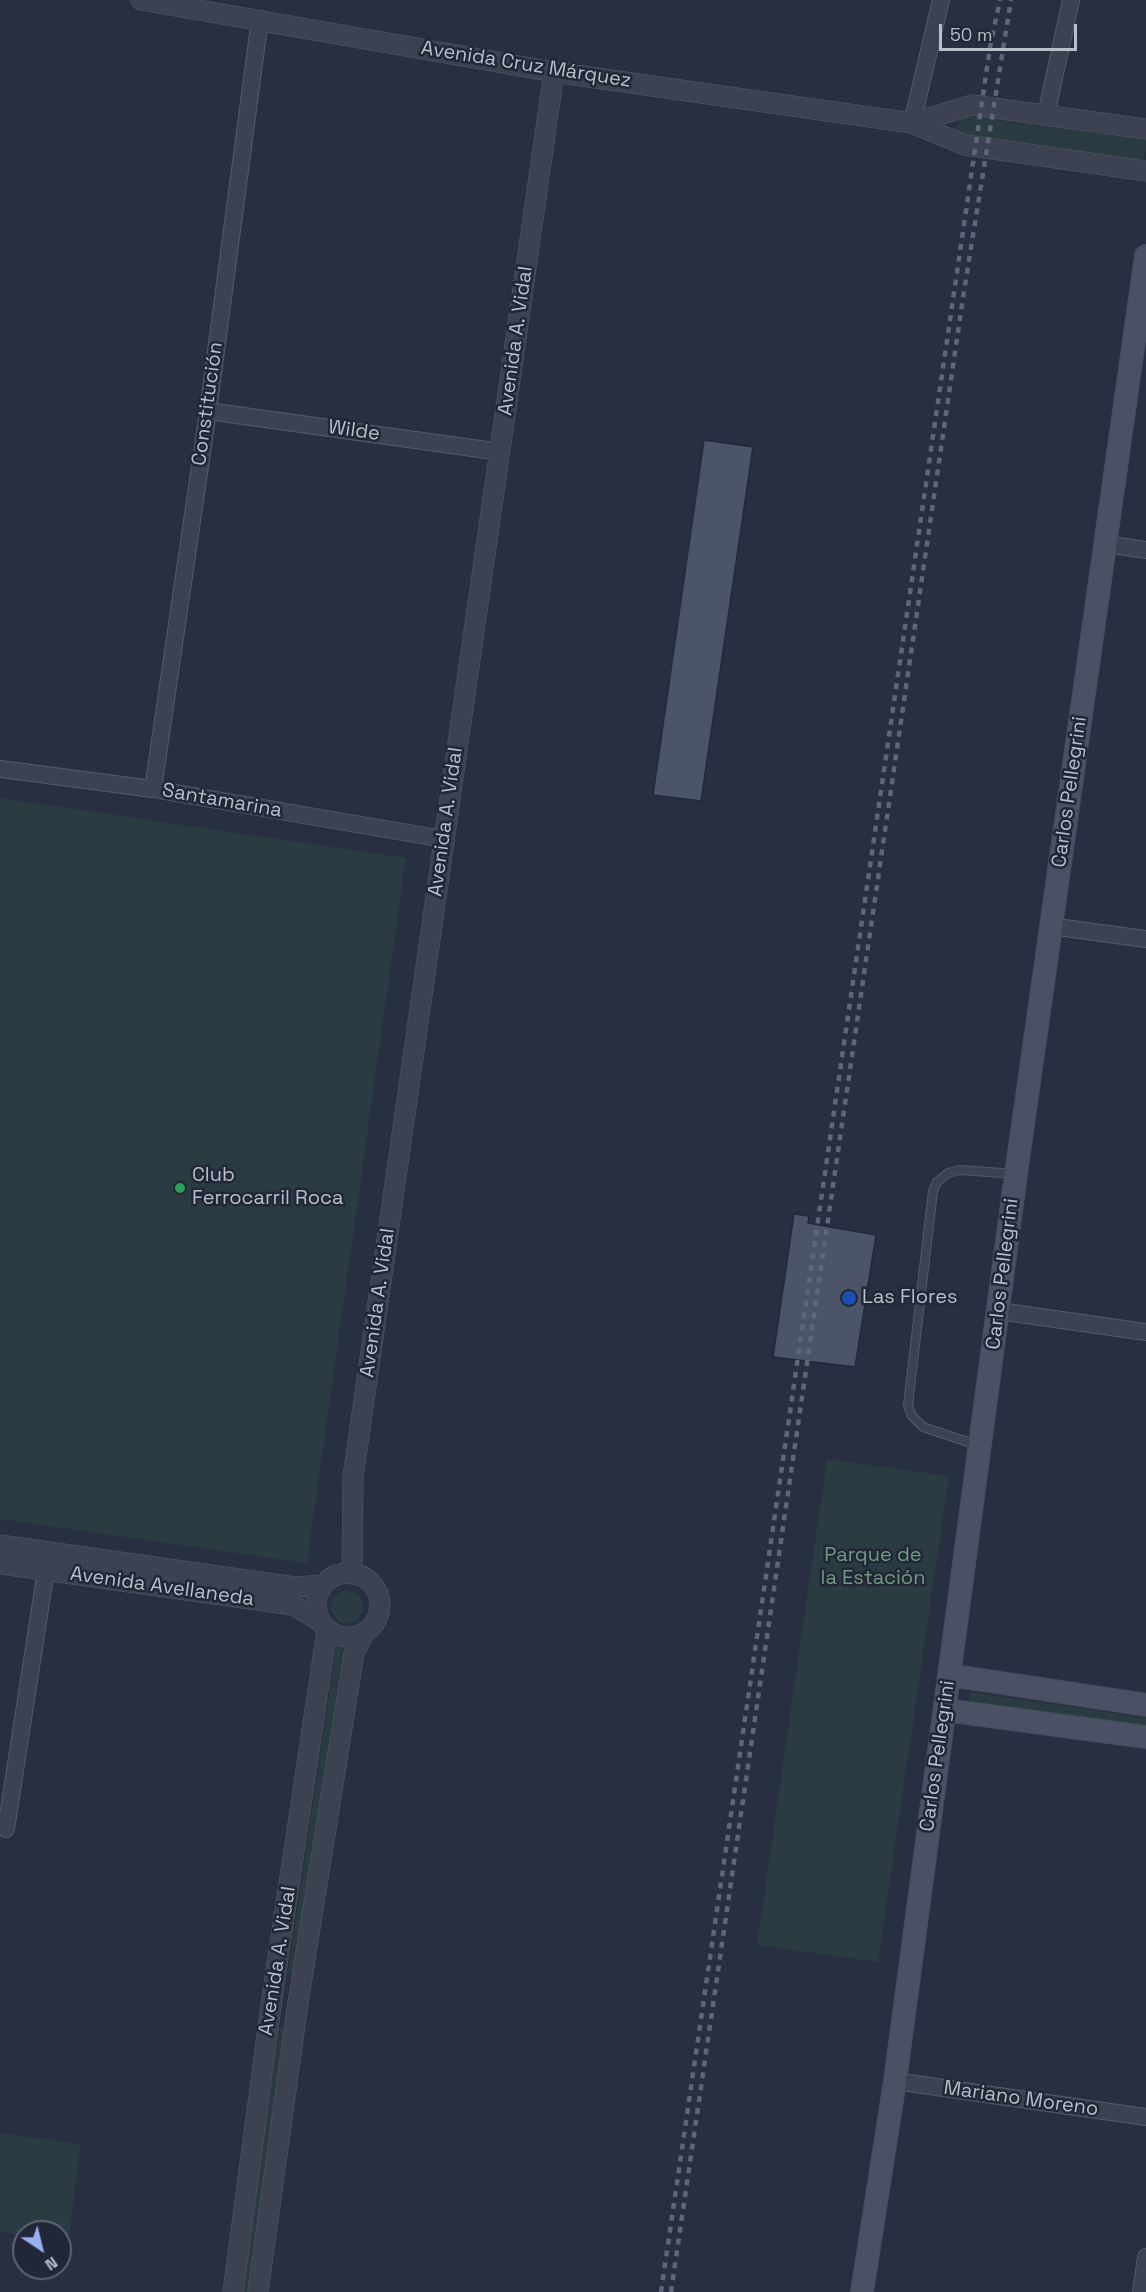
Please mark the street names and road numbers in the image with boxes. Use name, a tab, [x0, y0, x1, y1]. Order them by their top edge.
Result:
street label: Avenida Cruz Márquez	[419, 37, 633, 93]
street label: Avenida A. Vidal	[494, 265, 538, 417]
street label: Constitución	[187, 341, 229, 467]
street label: Wilde	[327, 415, 381, 447]
street label: Carlos Pellegrini	[1048, 715, 1092, 869]
street label: Avenida A. Vidal	[424, 746, 468, 898]
street label: Santamarina	[160, 779, 284, 823]
street label: Carlos Pellegrini	[982, 1197, 1024, 1351]
street label: Avenida A. Vidal	[356, 1227, 400, 1379]
street label: Avenida Avellaneda	[69, 1562, 255, 1612]
street label: Carlos Pellegrini	[916, 1679, 960, 1833]
street label: Avenida A. Vidal	[254, 1885, 302, 2037]
street label: Mariano Moreno	[942, 2076, 1100, 2122]

